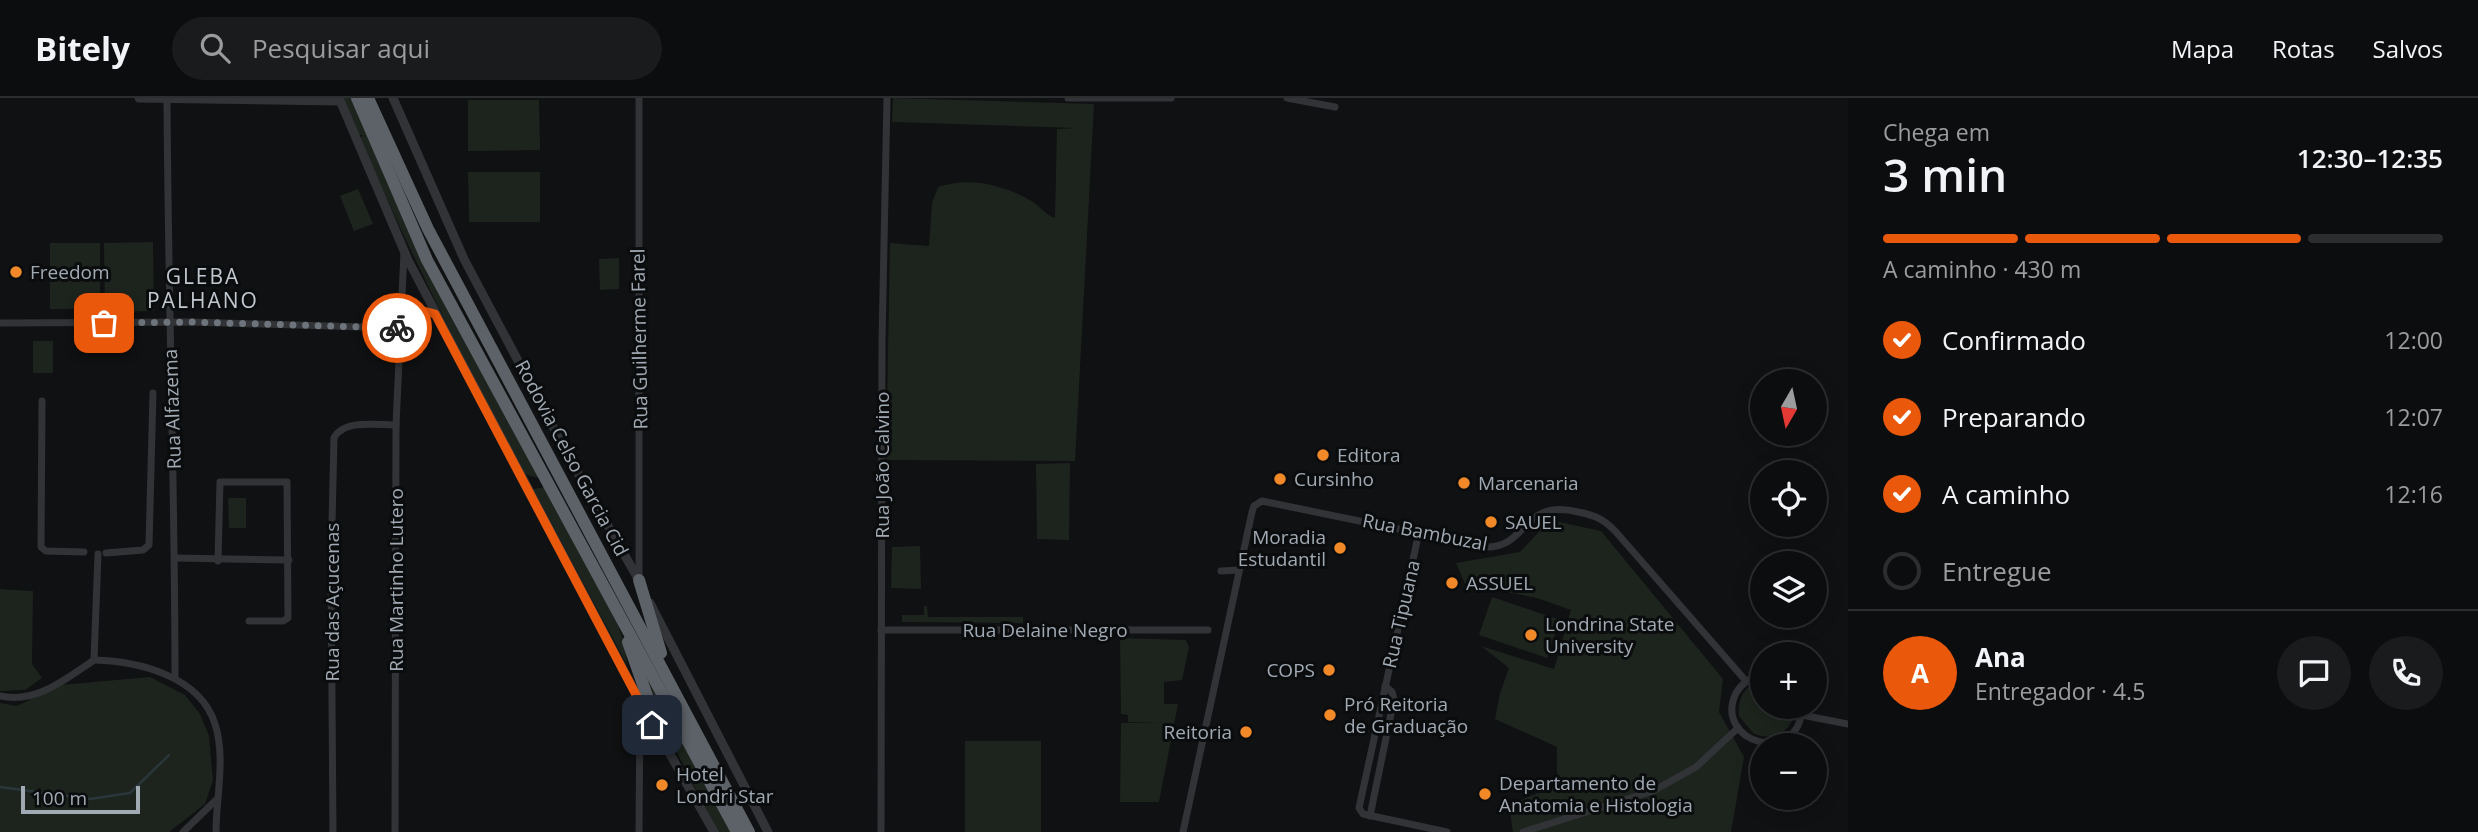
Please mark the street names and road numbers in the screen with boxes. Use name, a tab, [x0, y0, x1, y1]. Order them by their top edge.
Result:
street label: Rua Guilherme Farel	[624, 248, 654, 430]
street label: Rua Alfazema	[157, 348, 187, 470]
street label: Rodovia Celso Garcia Cid	[509, 355, 635, 561]
street label: Rua João Calvino	[869, 391, 895, 539]
street label: Rua Martinho Lutero	[383, 488, 409, 672]
street label: Rua Bambuzal	[1360, 507, 1490, 557]
street label: Rua das Açucenas	[319, 523, 345, 681]
street label: Rua Tipuana	[1376, 557, 1426, 671]
street label: Rua Delaine Negro	[962, 617, 1128, 643]

